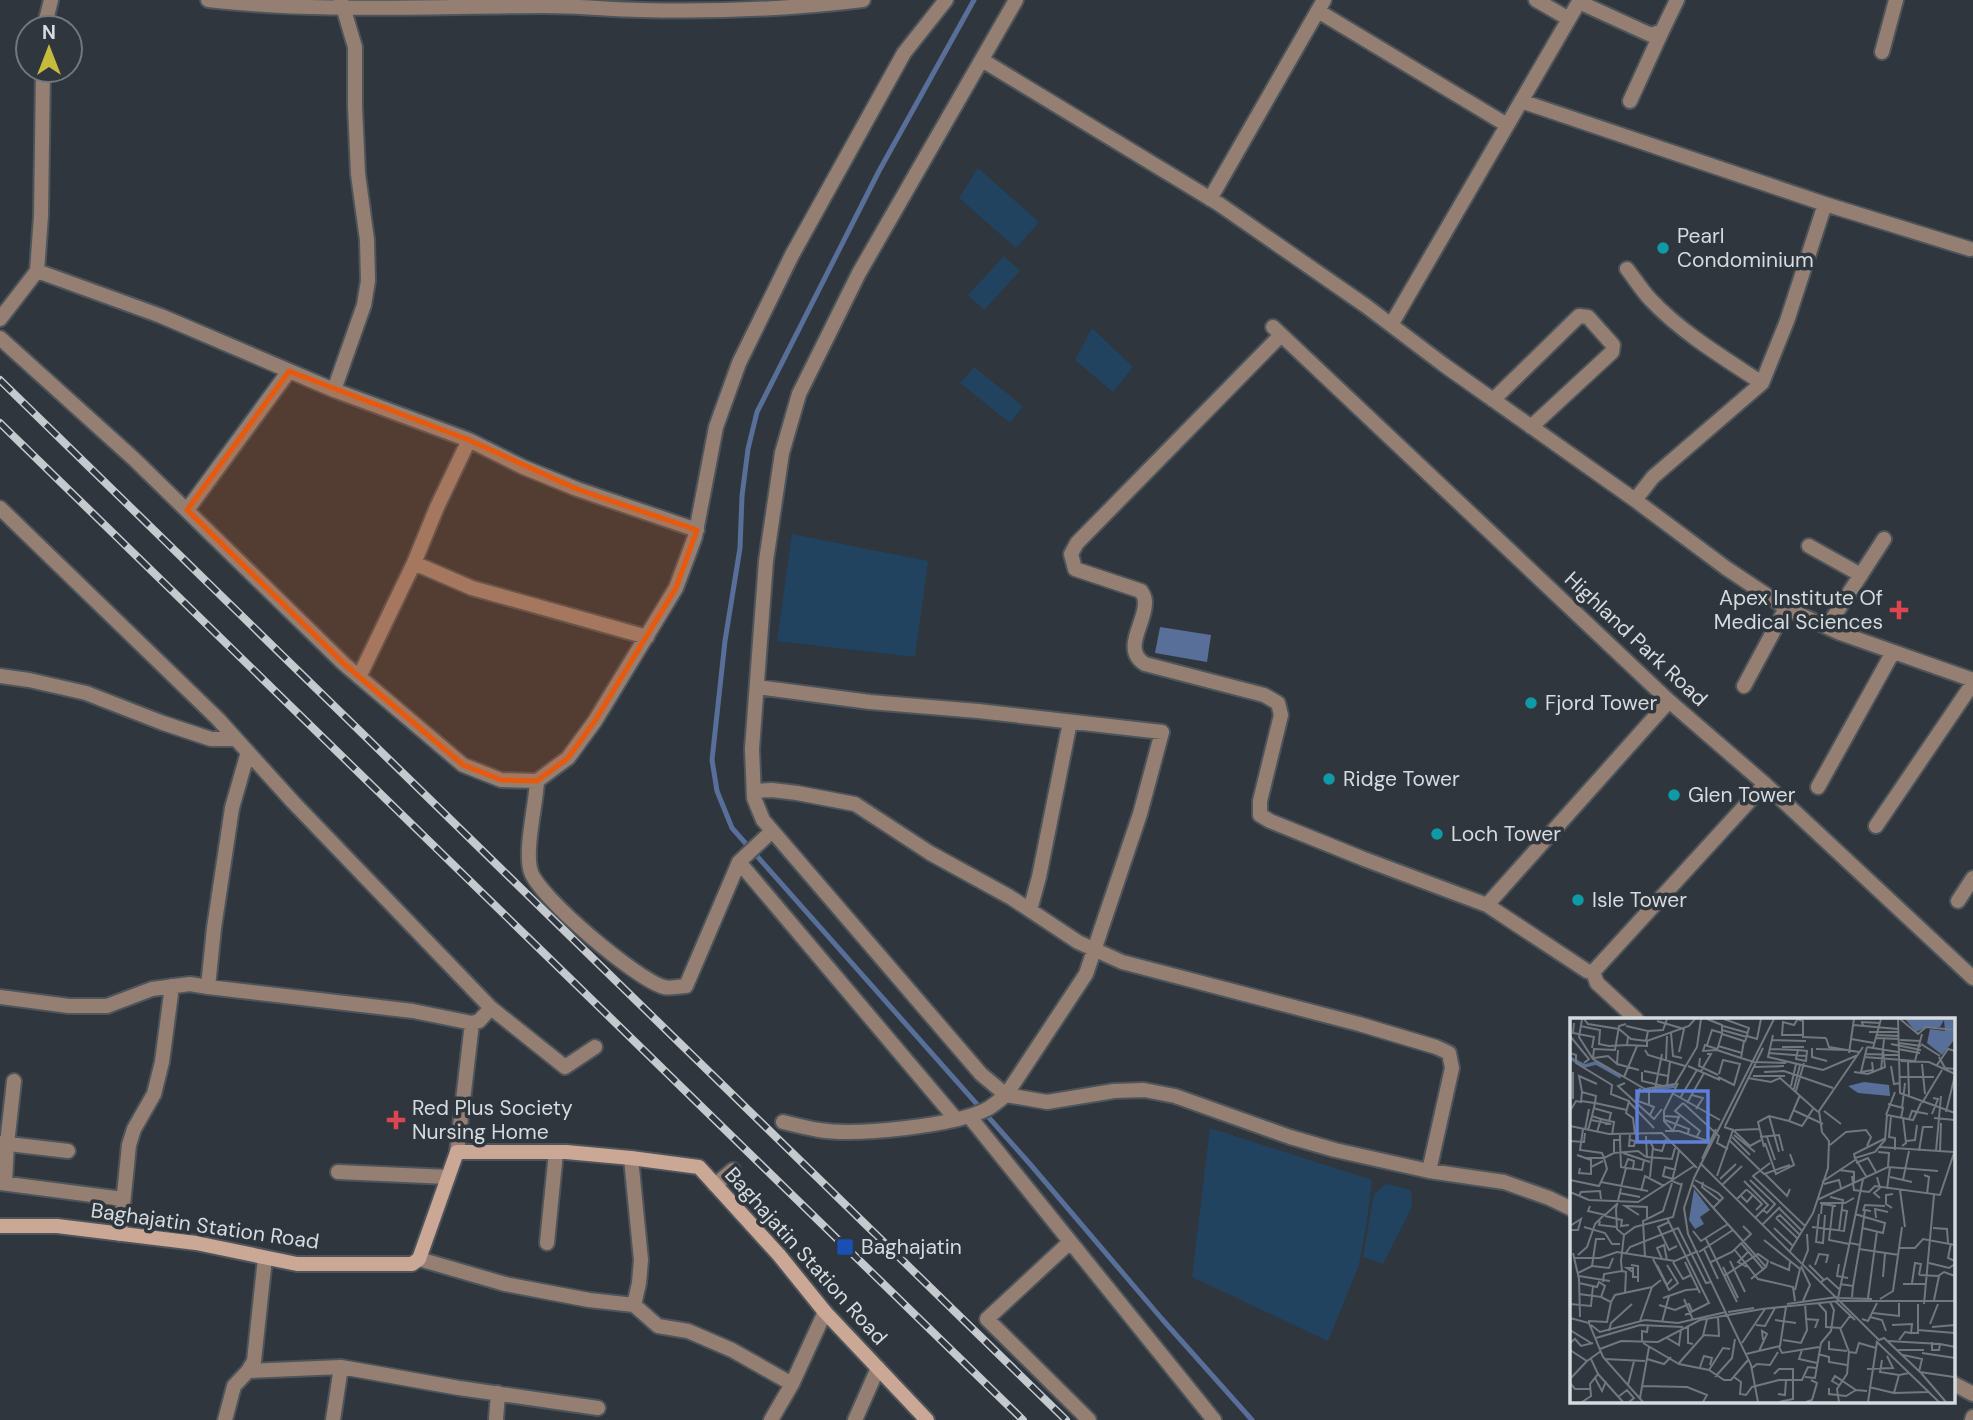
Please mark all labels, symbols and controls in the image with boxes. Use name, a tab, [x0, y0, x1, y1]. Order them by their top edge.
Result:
north arrow	[14, 14, 84, 84]
text: N	[42, 20, 56, 45]
place label: Pearl Condominium	[1677, 222, 1814, 274]
marker: Pearl Condominium	[1655, 240, 1671, 256]
street label: Highland Park Road	[1558, 565, 1714, 713]
place label: Apex Institute Of Medical Sciences	[1714, 584, 1883, 636]
marker: Apex Institute Of Medical Sciences	[1889, 600, 1909, 620]
place label: Fjord Tower	[1545, 689, 1657, 717]
marker: Fjord Tower	[1523, 695, 1539, 711]
place label: Ridge Tower	[1343, 765, 1460, 793]
marker: Ridge Tower	[1321, 771, 1337, 787]
place label: Glen Tower	[1688, 781, 1796, 809]
marker: Glen Tower	[1666, 787, 1682, 803]
place label: Loch Tower	[1451, 820, 1561, 848]
marker: Loch Tower	[1429, 826, 1445, 842]
place label: Isle Tower	[1592, 886, 1687, 914]
marker: Isle Tower	[1570, 892, 1586, 908]
inset map	[1570, 1018, 1955, 1402]
place label: Red Plus Society Nursing Home	[412, 1094, 573, 1146]
marker: Red Plus Society Nursing Home	[386, 1110, 406, 1130]
street label: Baghajatin Station Road	[719, 1161, 893, 1351]
street label: Baghajatin Station Road	[89, 1196, 321, 1256]
place label: Baghajatin	[861, 1233, 962, 1261]
marker: Baghajatin	[835, 1237, 855, 1257]

